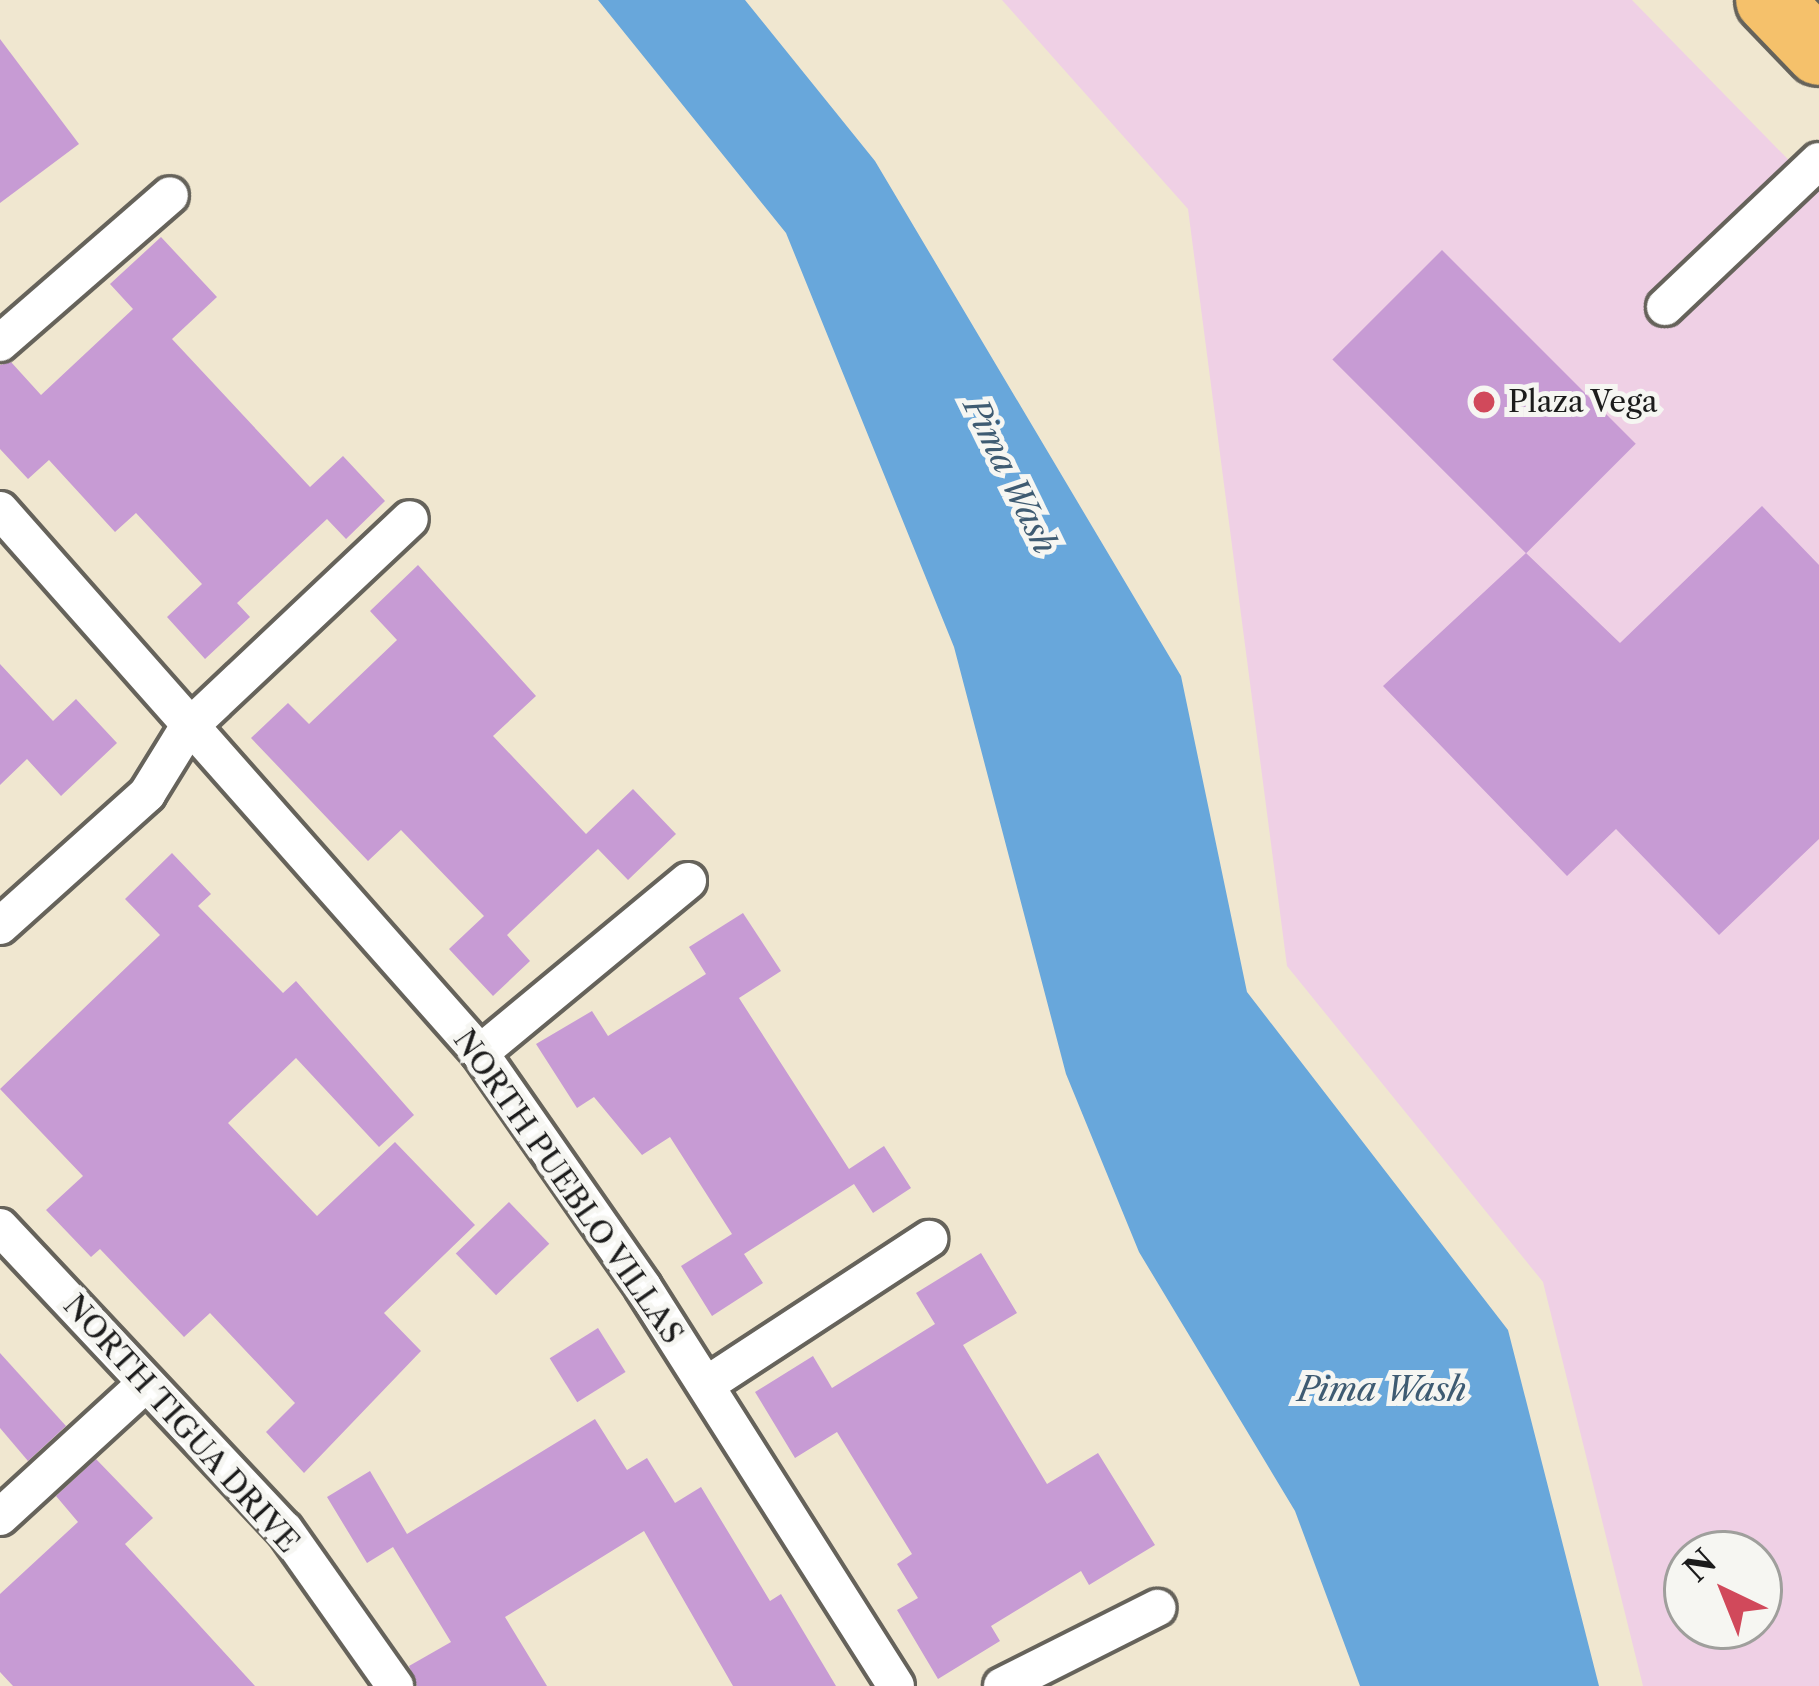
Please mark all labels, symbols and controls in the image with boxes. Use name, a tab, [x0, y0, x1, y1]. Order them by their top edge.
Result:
place label: Plaza Vega	[1508, 384, 1659, 420]
marker: Plaza Vega	[1471, 389, 1497, 415]
water label: Pima Wash	[955, 391, 1065, 561]
street label: NORTH PUEBLO VILLAS	[445, 1023, 691, 1351]
street label: NORTH TIGUA DRIVE	[55, 1287, 307, 1561]
water label: Pima Wash	[1298, 1370, 1466, 1410]
north arrow	[1663, 1530, 1783, 1650]
text: N	[1676, 1541, 1725, 1590]

